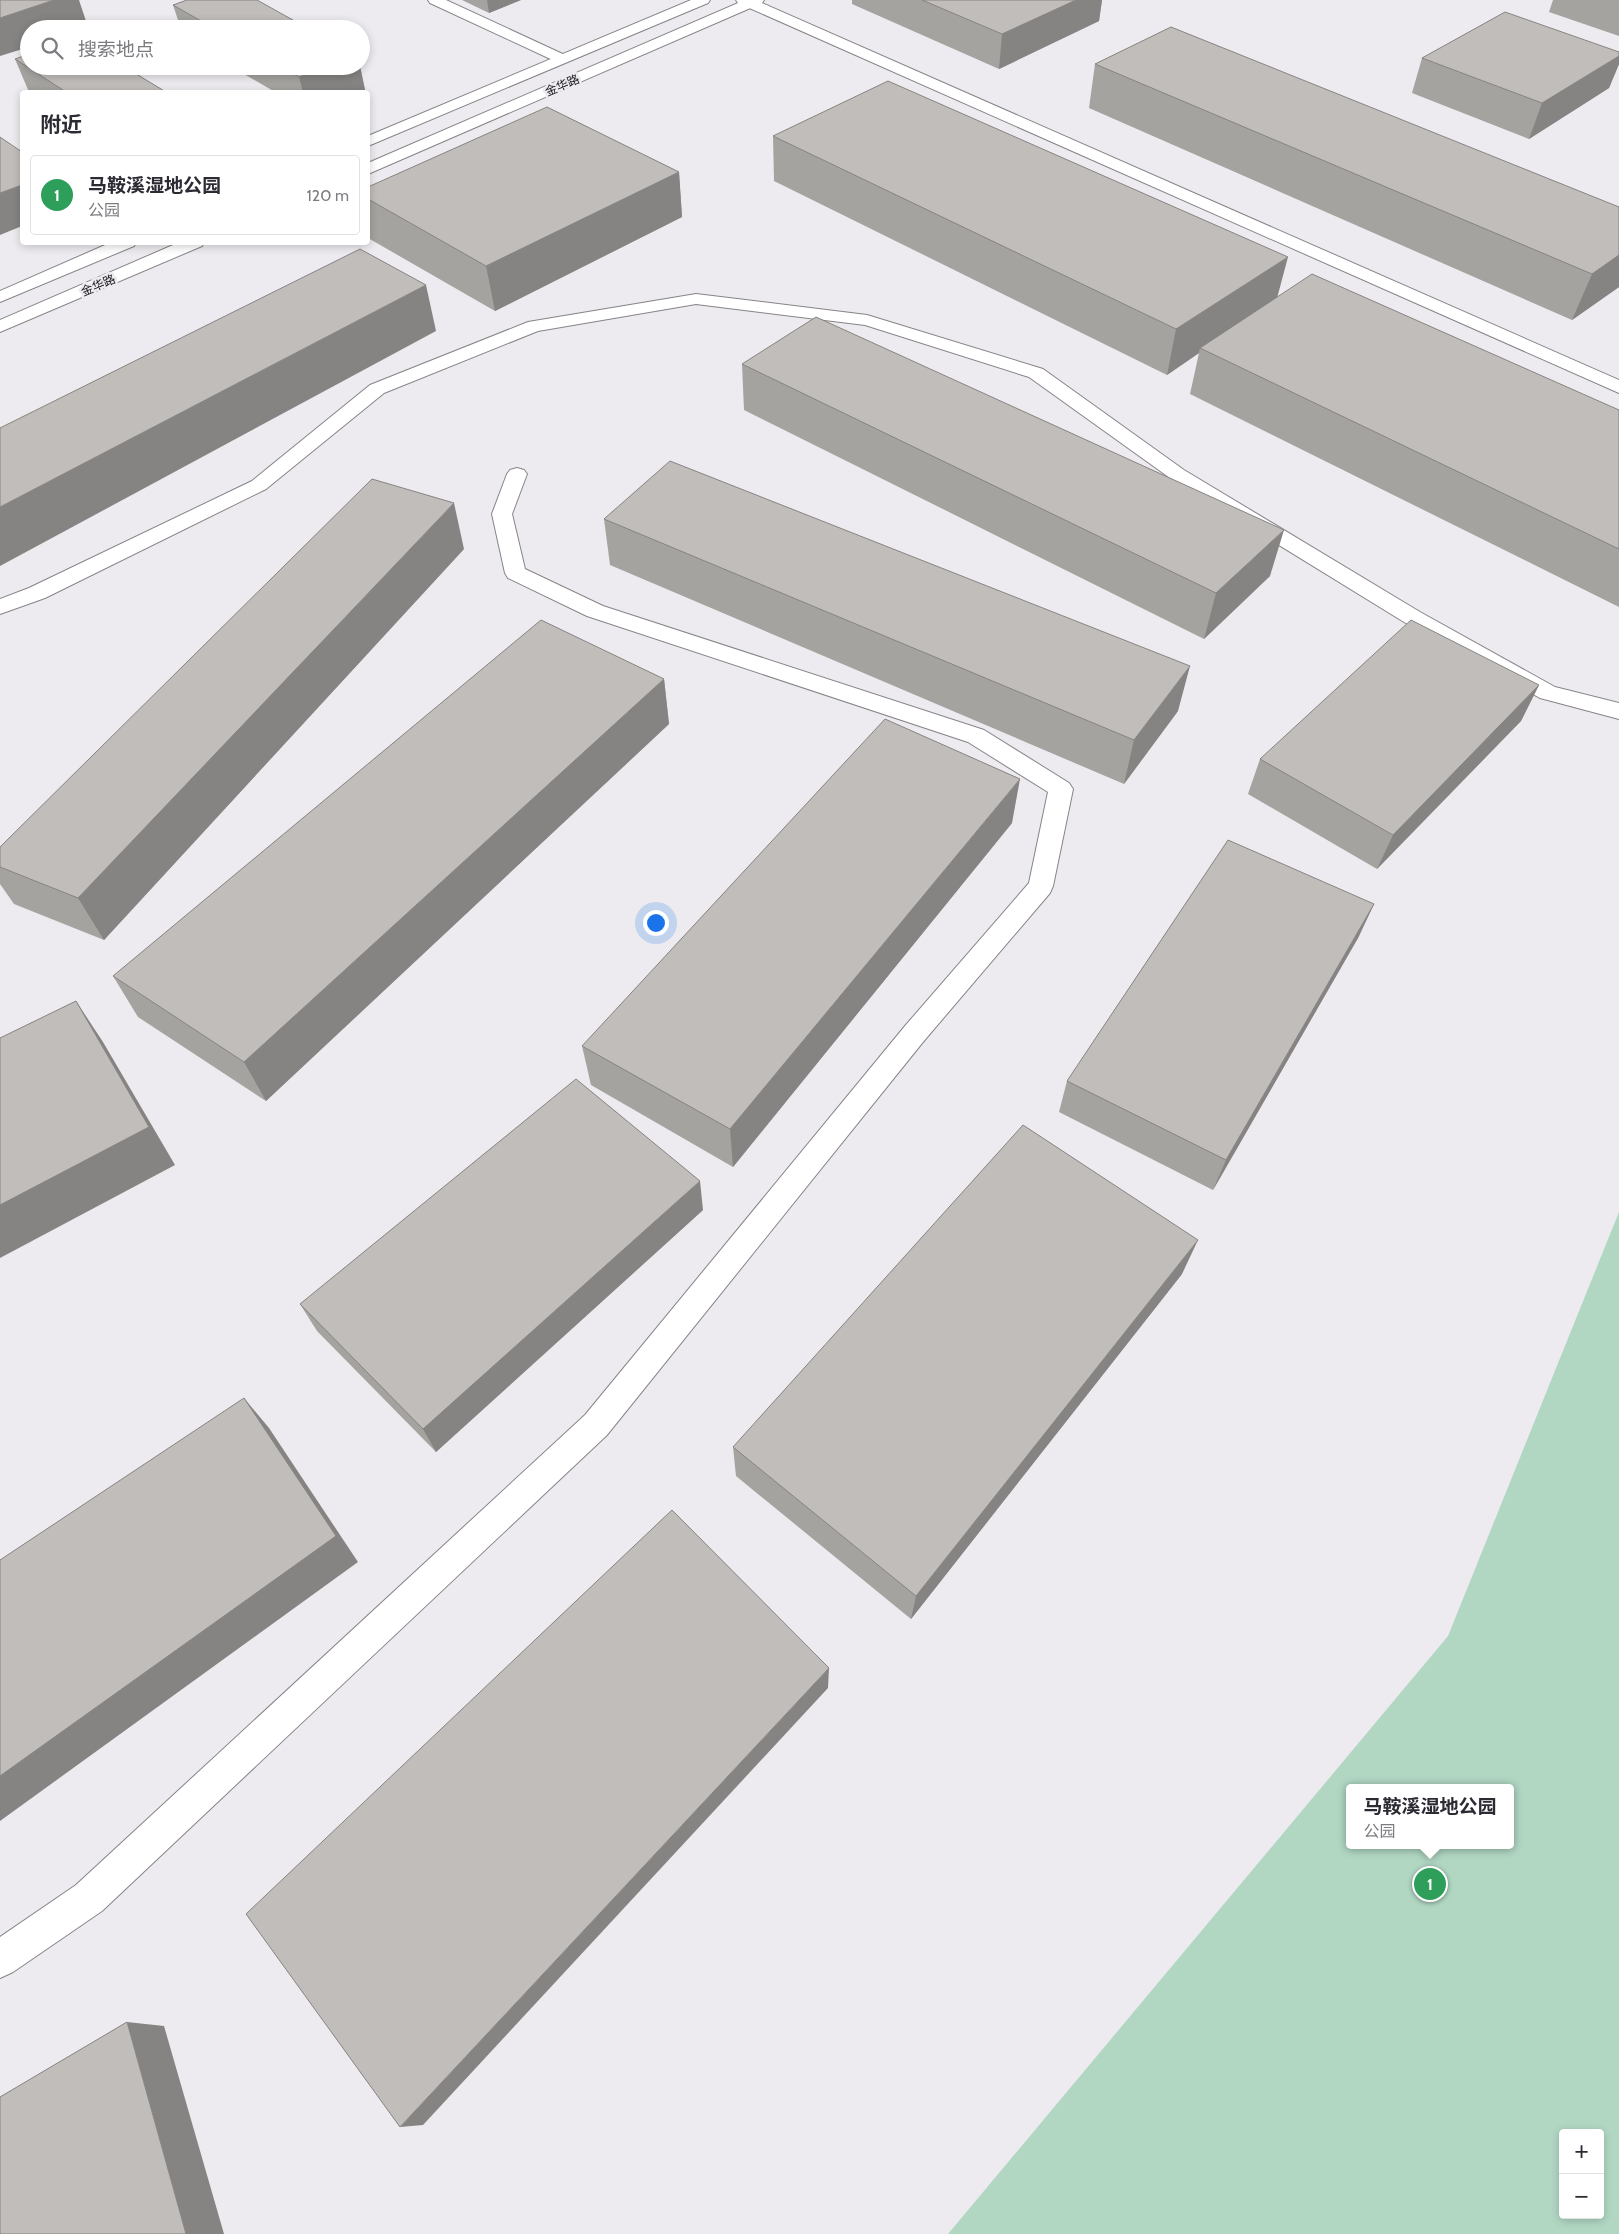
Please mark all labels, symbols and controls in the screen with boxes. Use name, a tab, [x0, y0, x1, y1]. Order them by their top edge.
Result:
search box	[20, 20, 370, 75]
icon: search	[38, 34, 66, 62]
text: 搜索地点	[78, 38, 154, 61]
street label: 金华路	[542, 71, 582, 99]
text: 附近	[40, 112, 82, 137]
text: 马鞍溪湿地公园	[88, 174, 221, 197]
text: 1	[54, 186, 60, 205]
text: 120 m	[307, 186, 349, 205]
text: 公园	[88, 201, 120, 220]
street label: 金华路	[78, 271, 118, 299]
your location	[643, 910, 669, 936]
popup	[1346, 1784, 1514, 1849]
text: 马鞍溪湿地公园	[1363, 1795, 1497, 1818]
text: 公园	[1363, 1822, 1396, 1841]
pin: 1	[1414, 1865, 1446, 1903]
map controls	[1559, 2129, 1604, 2219]
button: +	[1559, 2129, 1604, 2174]
button: −	[1559, 2174, 1604, 2219]

